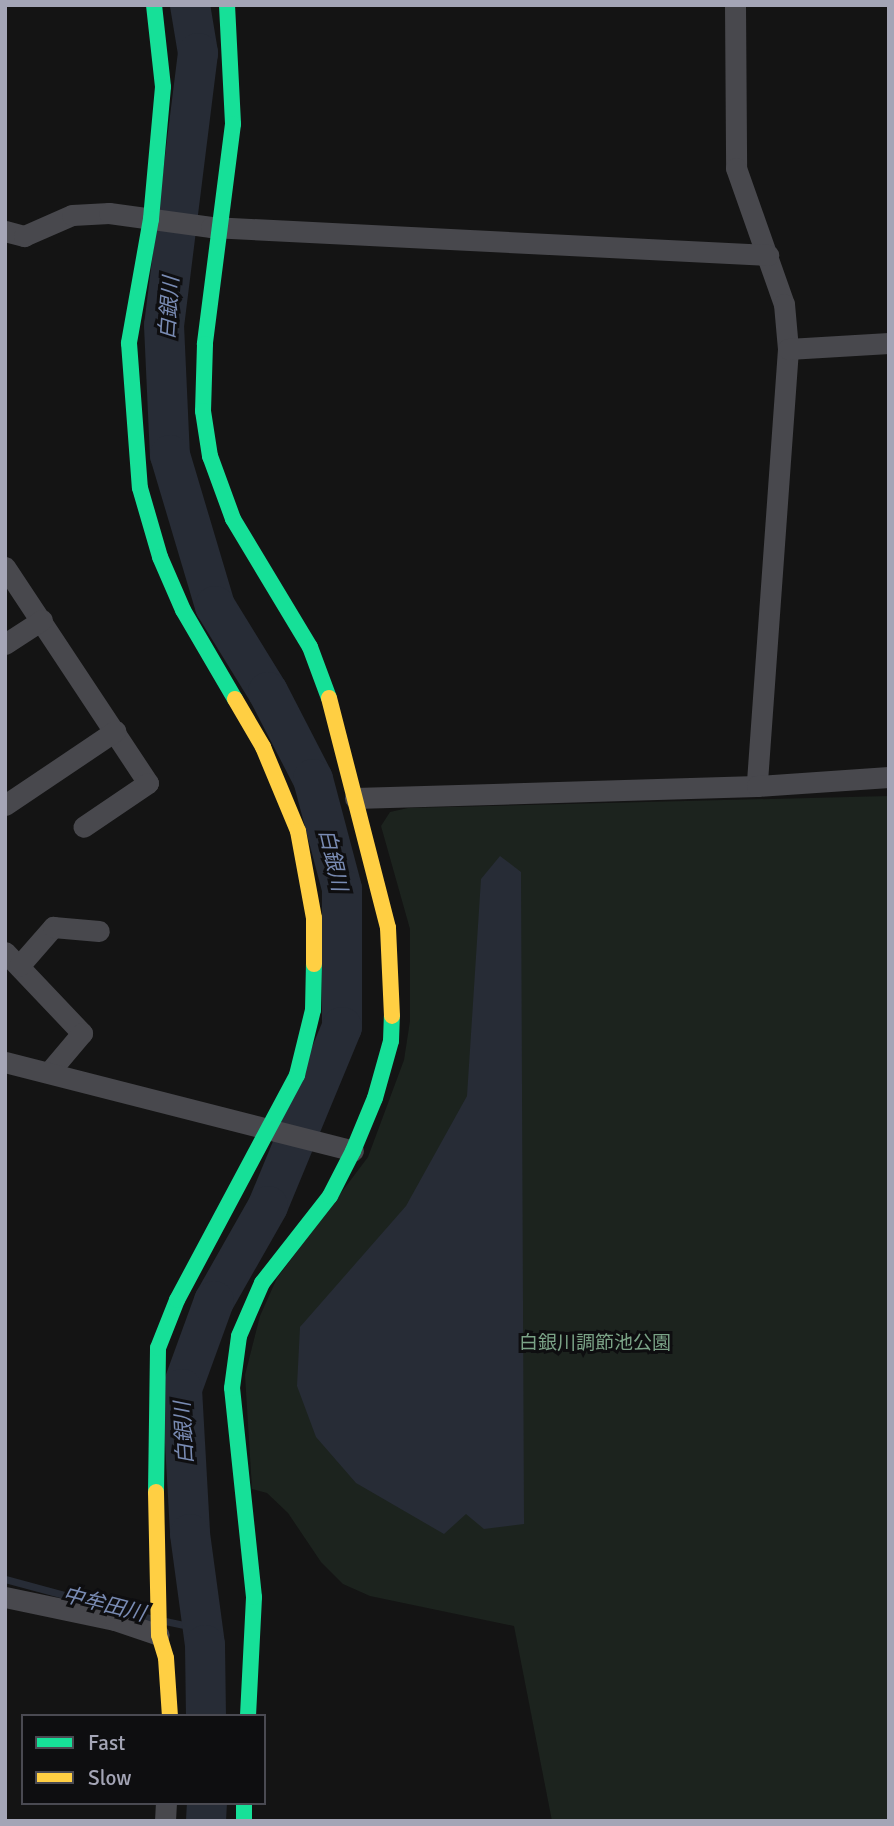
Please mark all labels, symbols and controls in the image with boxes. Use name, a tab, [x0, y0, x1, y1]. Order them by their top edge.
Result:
water label: 白銀川	[154, 276, 184, 340]
water label: 白銀川	[314, 826, 352, 894]
park label: 白銀川調節池公園	[519, 1333, 671, 1355]
water label: 白銀川	[170, 1401, 198, 1465]
water label: 中牟田川	[60, 1582, 148, 1626]
legend	[21, 1714, 266, 1805]
text: Fast	[88, 1730, 125, 1756]
text: Slow	[88, 1765, 132, 1791]

